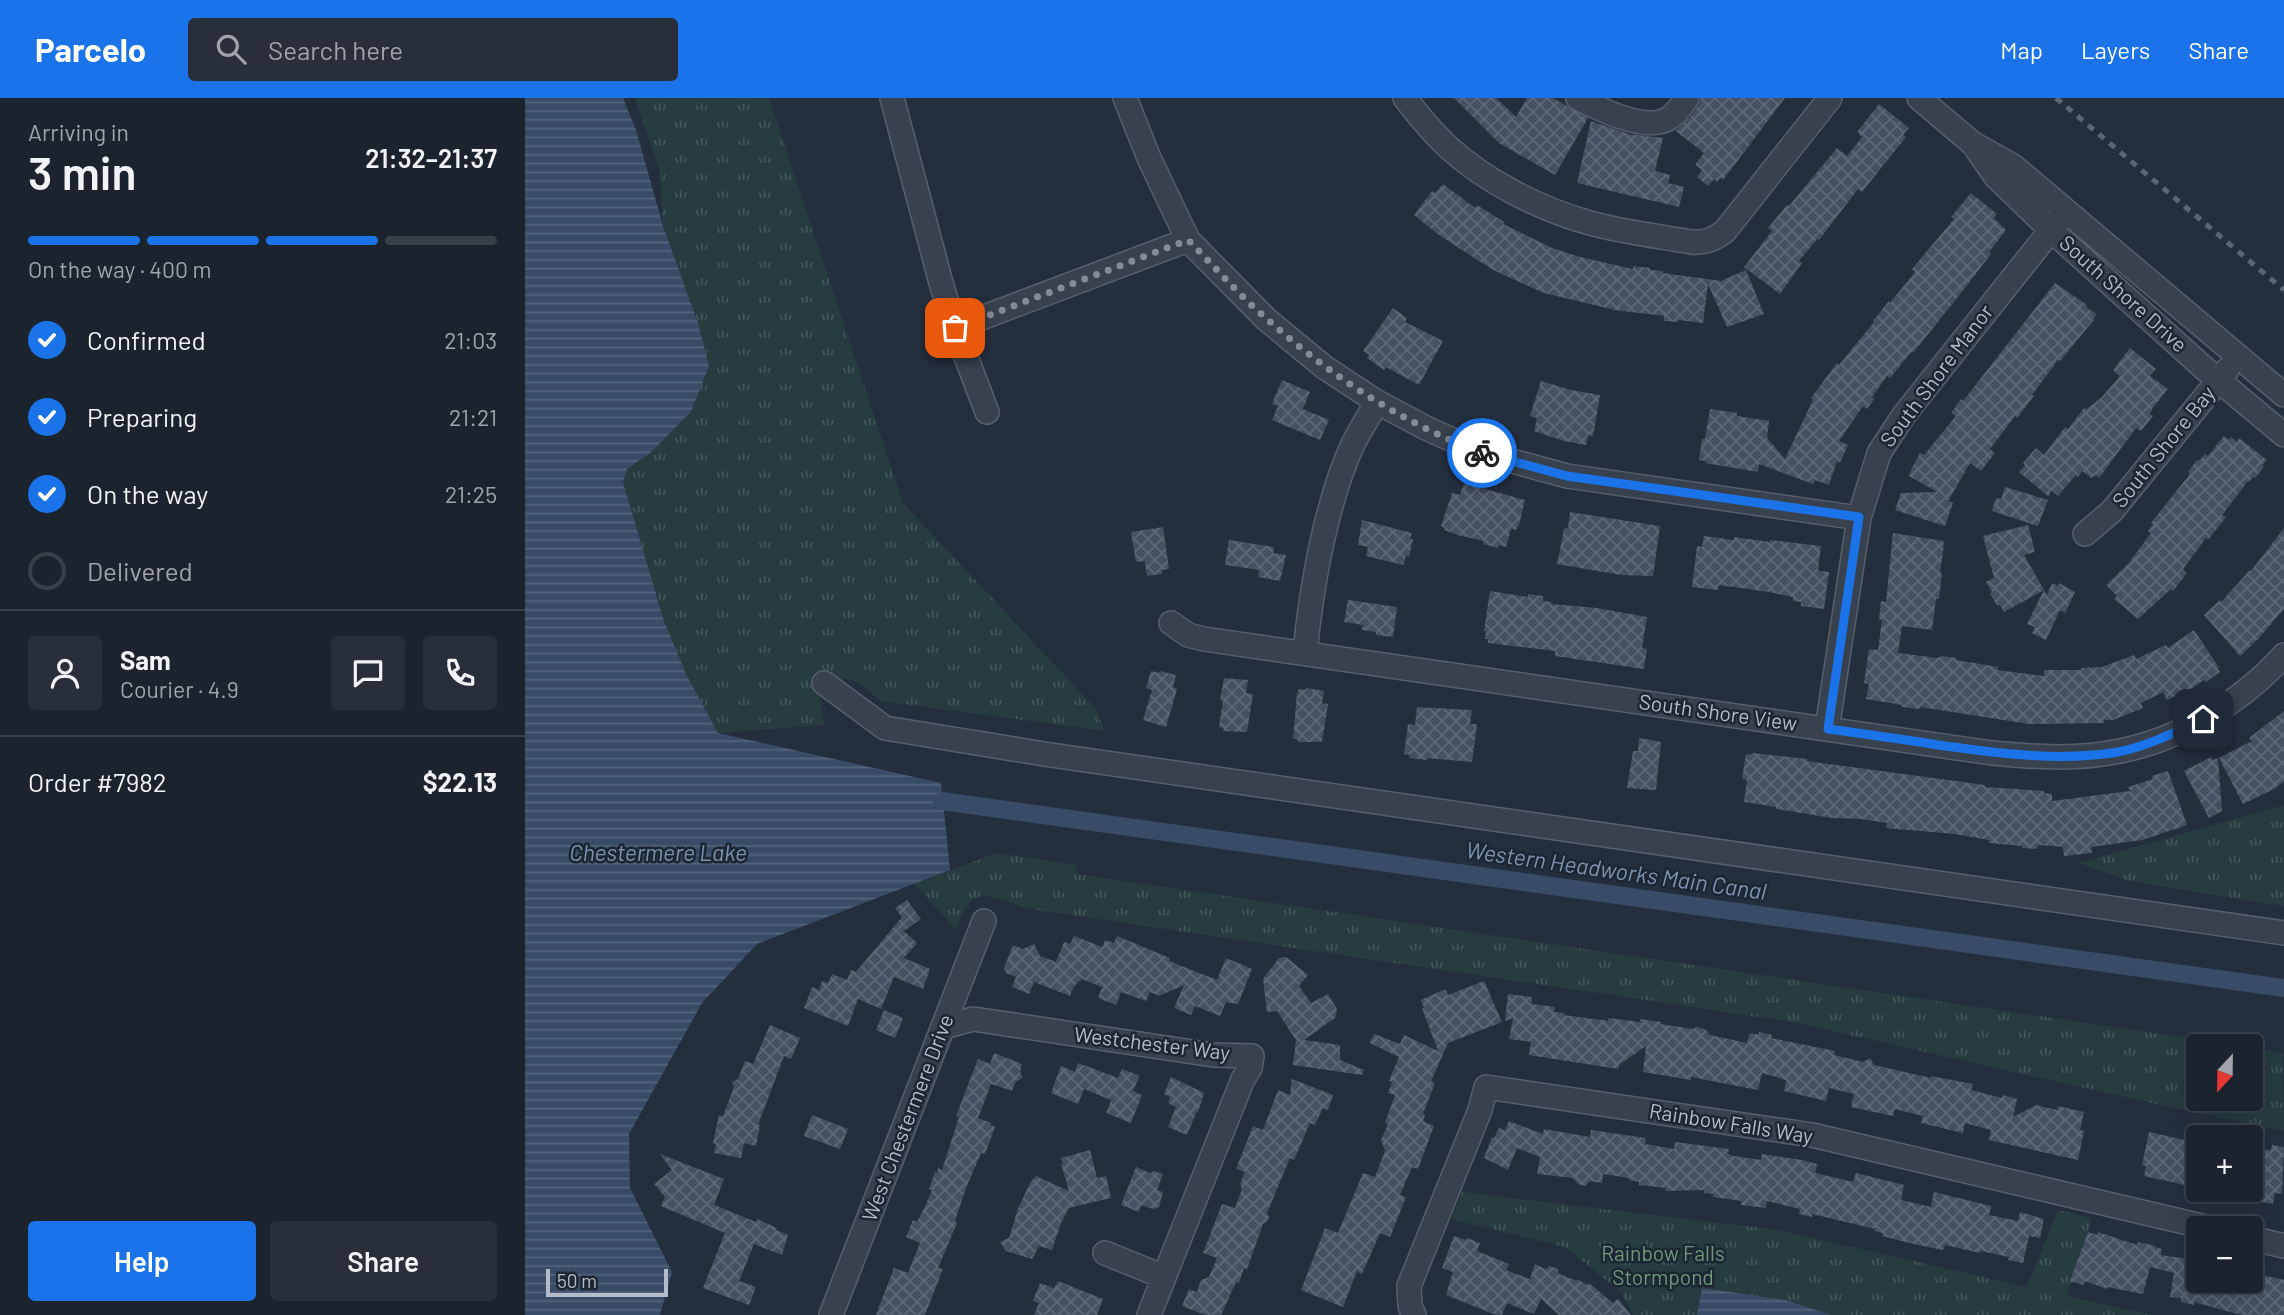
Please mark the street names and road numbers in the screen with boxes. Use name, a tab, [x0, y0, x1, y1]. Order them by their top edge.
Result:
street label: South Shore Drive	[2055, 229, 2193, 357]
street label: South Shore Manor	[1874, 299, 1998, 451]
street label: South Shore Bay	[2106, 380, 2220, 512]
street label: South Shore View	[1637, 688, 1799, 735]
street label: West Chestermere Drive	[856, 1010, 958, 1224]
street label: Westchester Way	[1073, 1021, 1232, 1065]
street label: Rainbow Falls Way	[1648, 1097, 1815, 1148]

